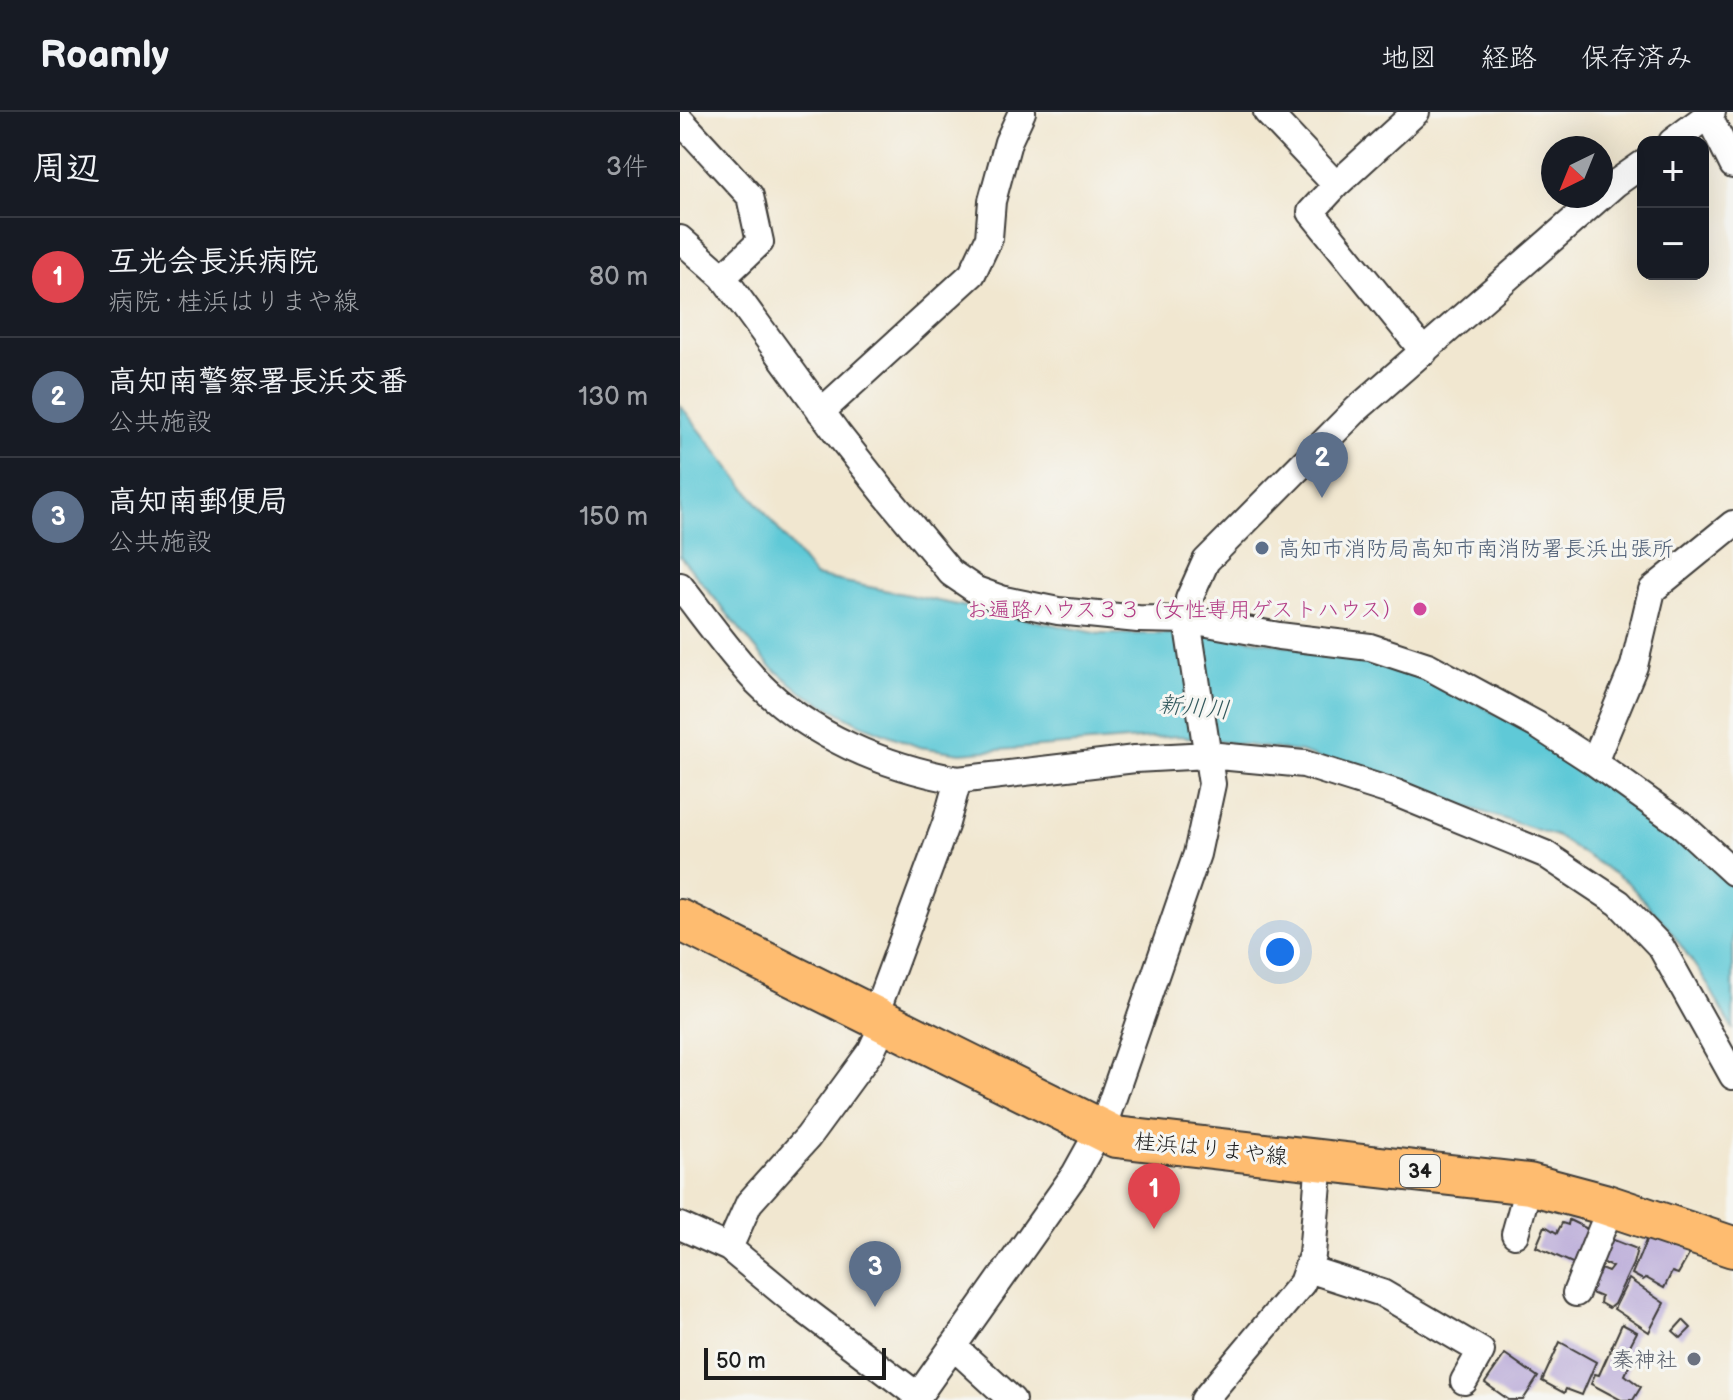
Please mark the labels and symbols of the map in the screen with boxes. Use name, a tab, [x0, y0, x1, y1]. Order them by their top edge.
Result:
north arrow	[1541, 136, 1613, 208]
pin: 2	[1296, 432, 1348, 498]
place label: 高知市消防局高知市南消防署長浜出張所	[1278, 536, 1674, 563]
marker: 高知市消防局高知市南消防署長浜出張所	[1253, 539, 1271, 557]
place label: お遍路ハウス３３（女性専用ゲストハウス）	[966, 597, 1404, 624]
marker: お遍路ハウス３３（女性専用ゲストハウス）	[1411, 600, 1429, 618]
water label: 新川川	[1157, 690, 1231, 725]
your location	[1260, 932, 1300, 972]
street label: 桂浜はりまや線	[1133, 1128, 1289, 1171]
road number: 34	[1400, 1155, 1440, 1187]
pin: 1	[1128, 1163, 1180, 1229]
pin: 3	[849, 1241, 901, 1307]
scale bar	[704, 1344, 886, 1380]
place label: 秦神社	[1612, 1347, 1678, 1374]
marker: 秦神社	[1685, 1350, 1703, 1368]

